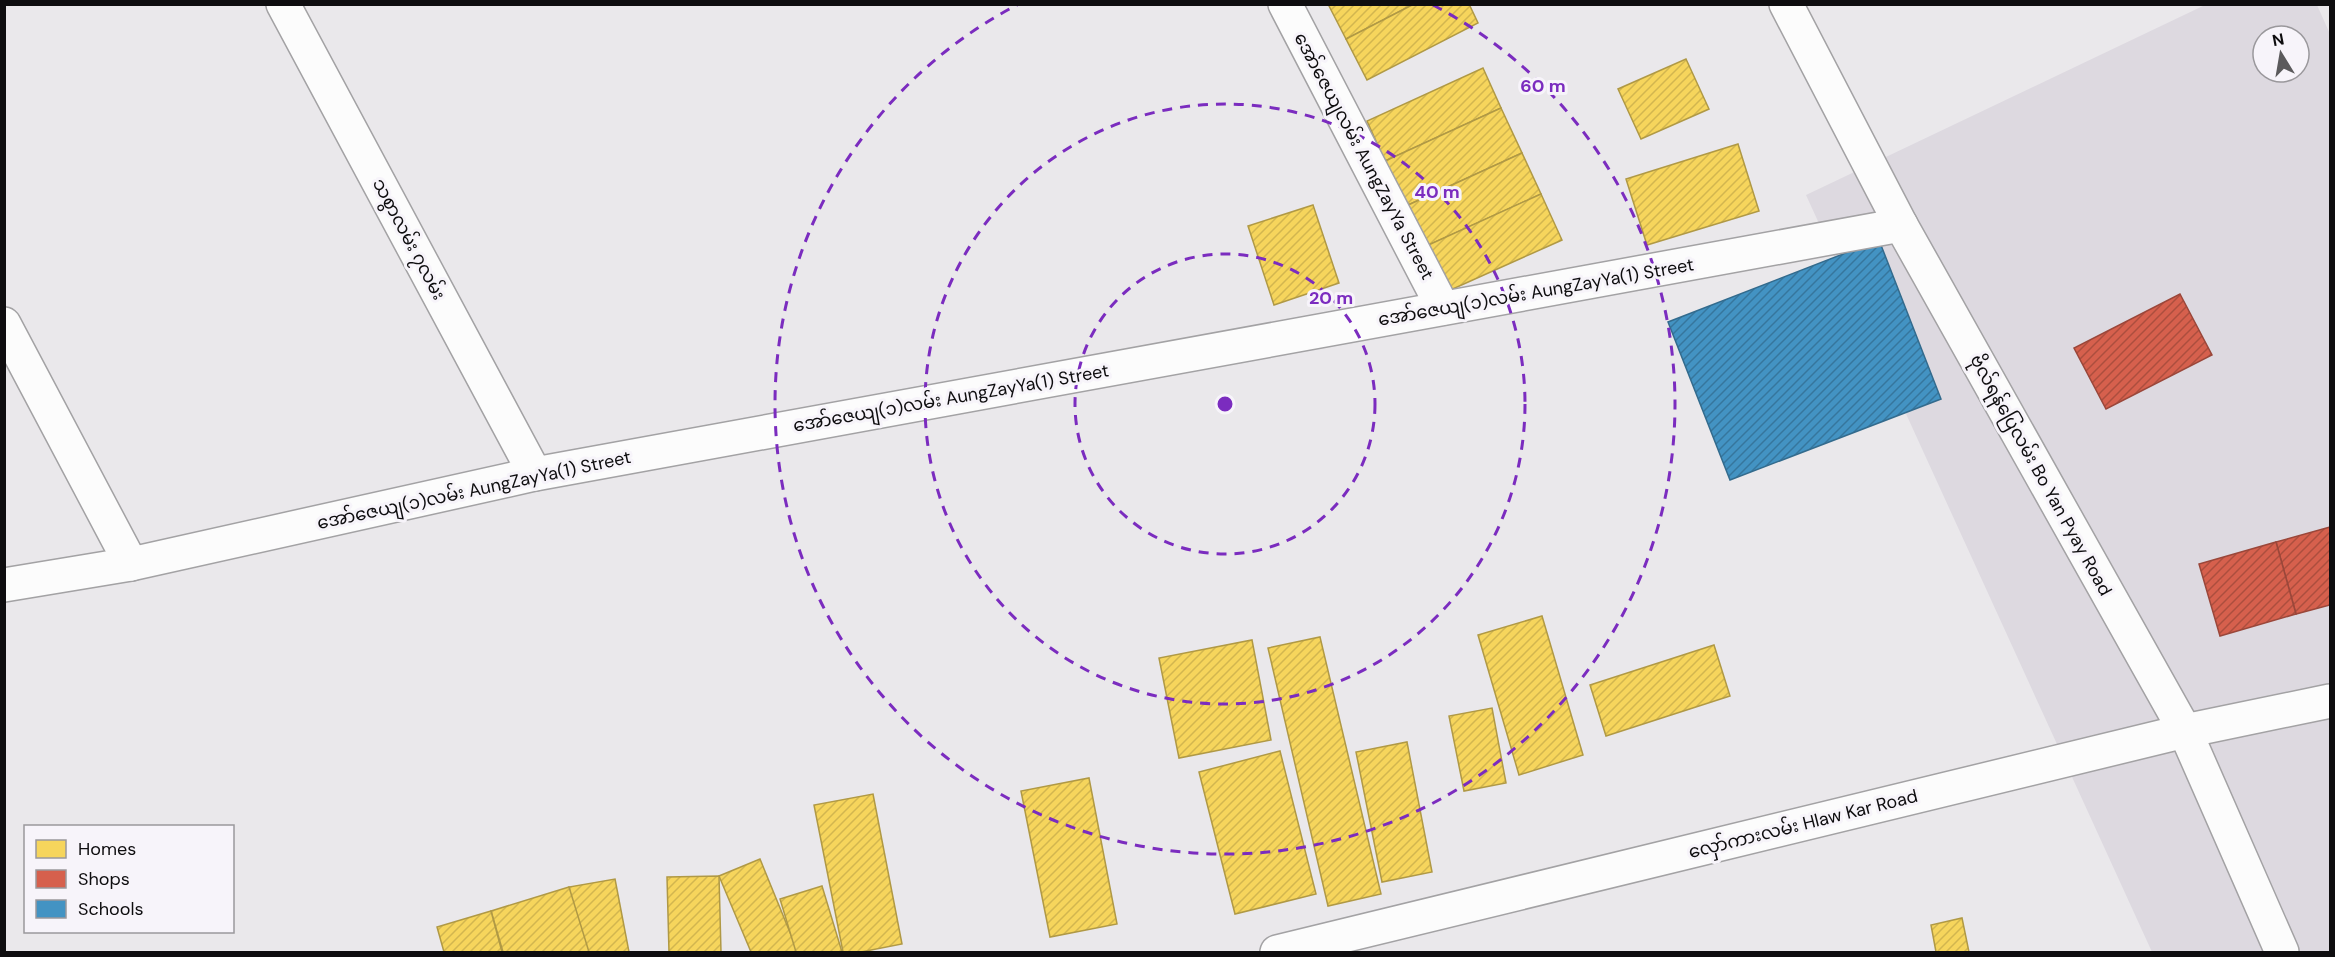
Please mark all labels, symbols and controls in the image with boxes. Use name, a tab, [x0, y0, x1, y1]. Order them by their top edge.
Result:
north arrow	[2251, 24, 2311, 84]
street label: အော်ဇေယျလမ်း AungZayYa Street	[1286, 28, 1440, 285]
text: N	[2271, 28, 2286, 51]
text: 60 m	[1520, 74, 1566, 98]
street label: သစွာလမ်း ၇လမ်း	[364, 174, 452, 305]
text: 40 m	[1414, 180, 1460, 204]
street label: အော်ဇေယျ(၁)လမ်း AungZayYa(1) Street	[1376, 251, 1696, 335]
text: 20 m	[1309, 286, 1353, 310]
street label: ဗိုလ်ရန်ပြေလမ်း Bo Yan Pyay Road	[1962, 349, 2119, 601]
street label: အော်ဇေယျ(၁)လမ်း AungZayYa(1) Street	[791, 357, 1111, 441]
centre of rings	[1215, 394, 1235, 414]
street label: အော်ဇေယျ(၁)လမ်း AungZayYa(1) Street	[315, 444, 634, 538]
street label: လှော်ကားလမ်း Hlaw Kar Road	[1686, 783, 1921, 867]
legend	[24, 825, 234, 933]
text: Homes	[78, 837, 136, 861]
text: Shops	[78, 867, 130, 891]
text: Schools	[78, 897, 143, 921]

